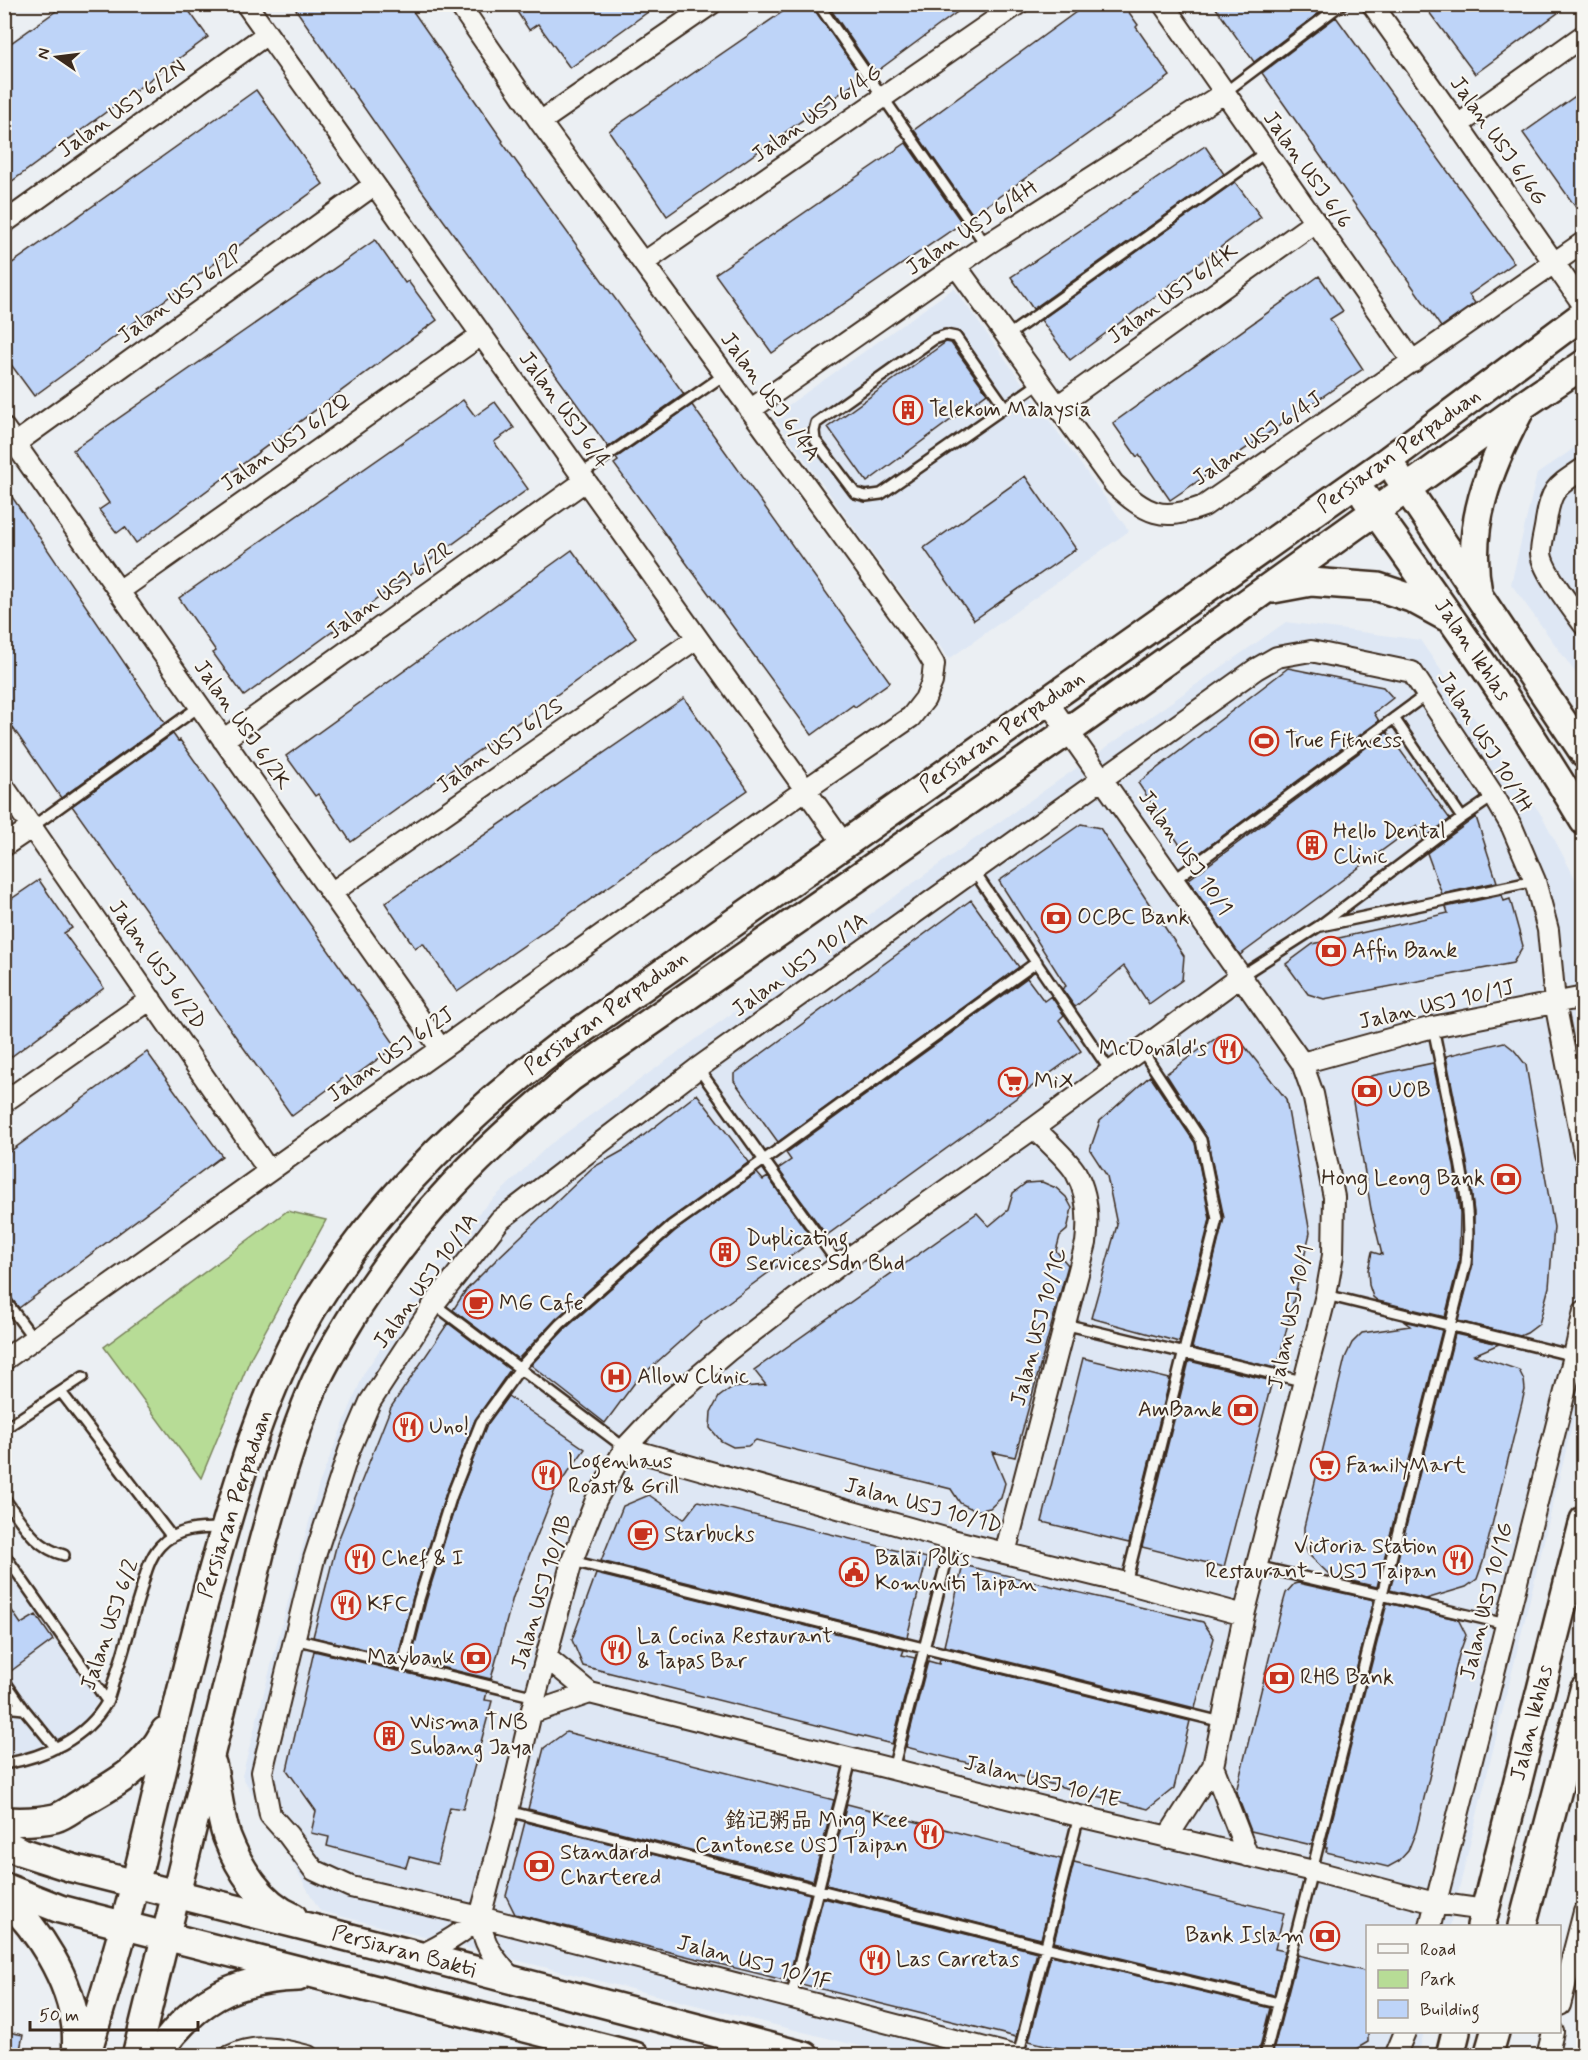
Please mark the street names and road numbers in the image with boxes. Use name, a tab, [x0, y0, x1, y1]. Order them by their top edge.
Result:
street label: Jalan USJ 6/2N	[53, 53, 191, 165]
street label: Jalan USJ 6/4G	[746, 59, 888, 169]
street label: Jalan USJ 6/6G	[1443, 71, 1553, 211]
street label: Jalan USJ 6/6	[1256, 106, 1358, 234]
street label: Jalan USJ 6/4H	[901, 174, 1043, 282]
street label: Jalan USJ 6/4K	[1102, 237, 1244, 351]
street label: Jalan USJ 6/2P	[112, 240, 250, 350]
street label: Jalan USJ 6/4A	[714, 327, 826, 467]
street label: Jalan USJ 6/4	[512, 346, 616, 475]
street label: Persiaran Perpaduan	[1312, 382, 1486, 520]
street label: Jalan USJ 6/4J	[1187, 385, 1329, 493]
street label: Jalan USJ 6/2Q	[215, 388, 357, 498]
street label: Jalan USJ 6/2R	[321, 536, 459, 646]
street label: Jalan Ikhlas	[1427, 593, 1517, 707]
street label: Jalan USJ 6/2K	[187, 655, 297, 796]
street label: Persiaran Perpaduan	[914, 664, 1090, 800]
street label: Jalan USJ 10/1H	[1430, 666, 1540, 818]
street label: Jalan USJ 6/2S	[431, 692, 569, 800]
street label: Jalan USJ 10/1	[1131, 785, 1239, 921]
street label: Jalan USJ 6/2D	[102, 895, 212, 1035]
street label: Jalan USJ 10/1A	[726, 906, 874, 1024]
street label: Persiaran Perpaduan	[519, 944, 693, 1082]
street label: Jalan USJ 10/1J	[1356, 973, 1518, 1037]
street label: Jalan USJ 6/2J	[322, 1001, 460, 1109]
street label: Jalan USJ 10/1A	[367, 1207, 485, 1355]
street label: Jalan USJ 10/1	[1262, 1242, 1320, 1392]
street label: Jalan USJ 10/1C	[1004, 1244, 1074, 1409]
street label: Persiaran Perpaduan	[191, 1407, 279, 1601]
street label: Jalan USJ 10/1D	[841, 1471, 1005, 1541]
street label: Jalan USJ 10/1B	[505, 1511, 579, 1673]
street label: Jalan USJ 10/1G	[1454, 1519, 1520, 1683]
street label: Jalan USJ 6/2	[74, 1556, 146, 1694]
street label: Jalan Ikhlas	[1504, 1662, 1560, 1784]
street label: Jalan USJ 10/1E	[961, 1749, 1123, 1815]
street label: Persiaran Bakti	[329, 1919, 479, 1985]
street label: Jalan USJ 10/1F	[674, 1929, 834, 1997]

